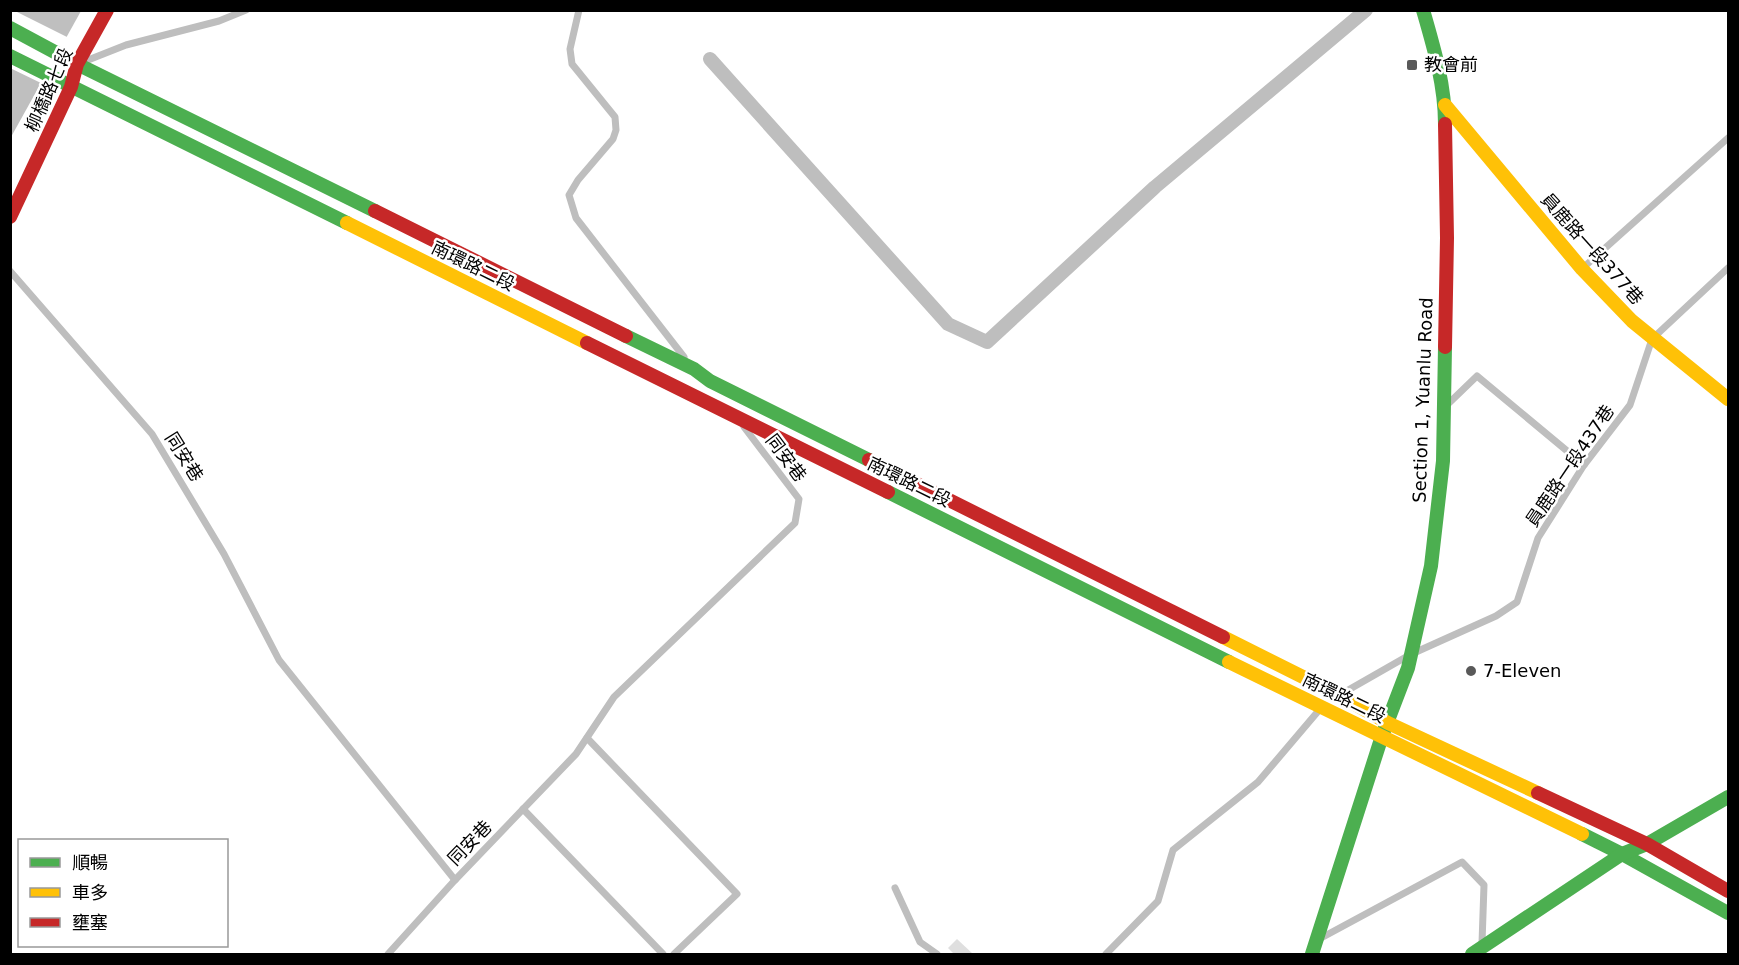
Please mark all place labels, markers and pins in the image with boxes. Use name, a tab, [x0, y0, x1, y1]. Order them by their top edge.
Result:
place label: 教會前	[1424, 54, 1478, 75]
marker: 教會前	[1405, 58, 1419, 72]
place label: 7-Eleven	[1483, 660, 1562, 681]
marker: 7-Eleven	[1464, 664, 1478, 678]

